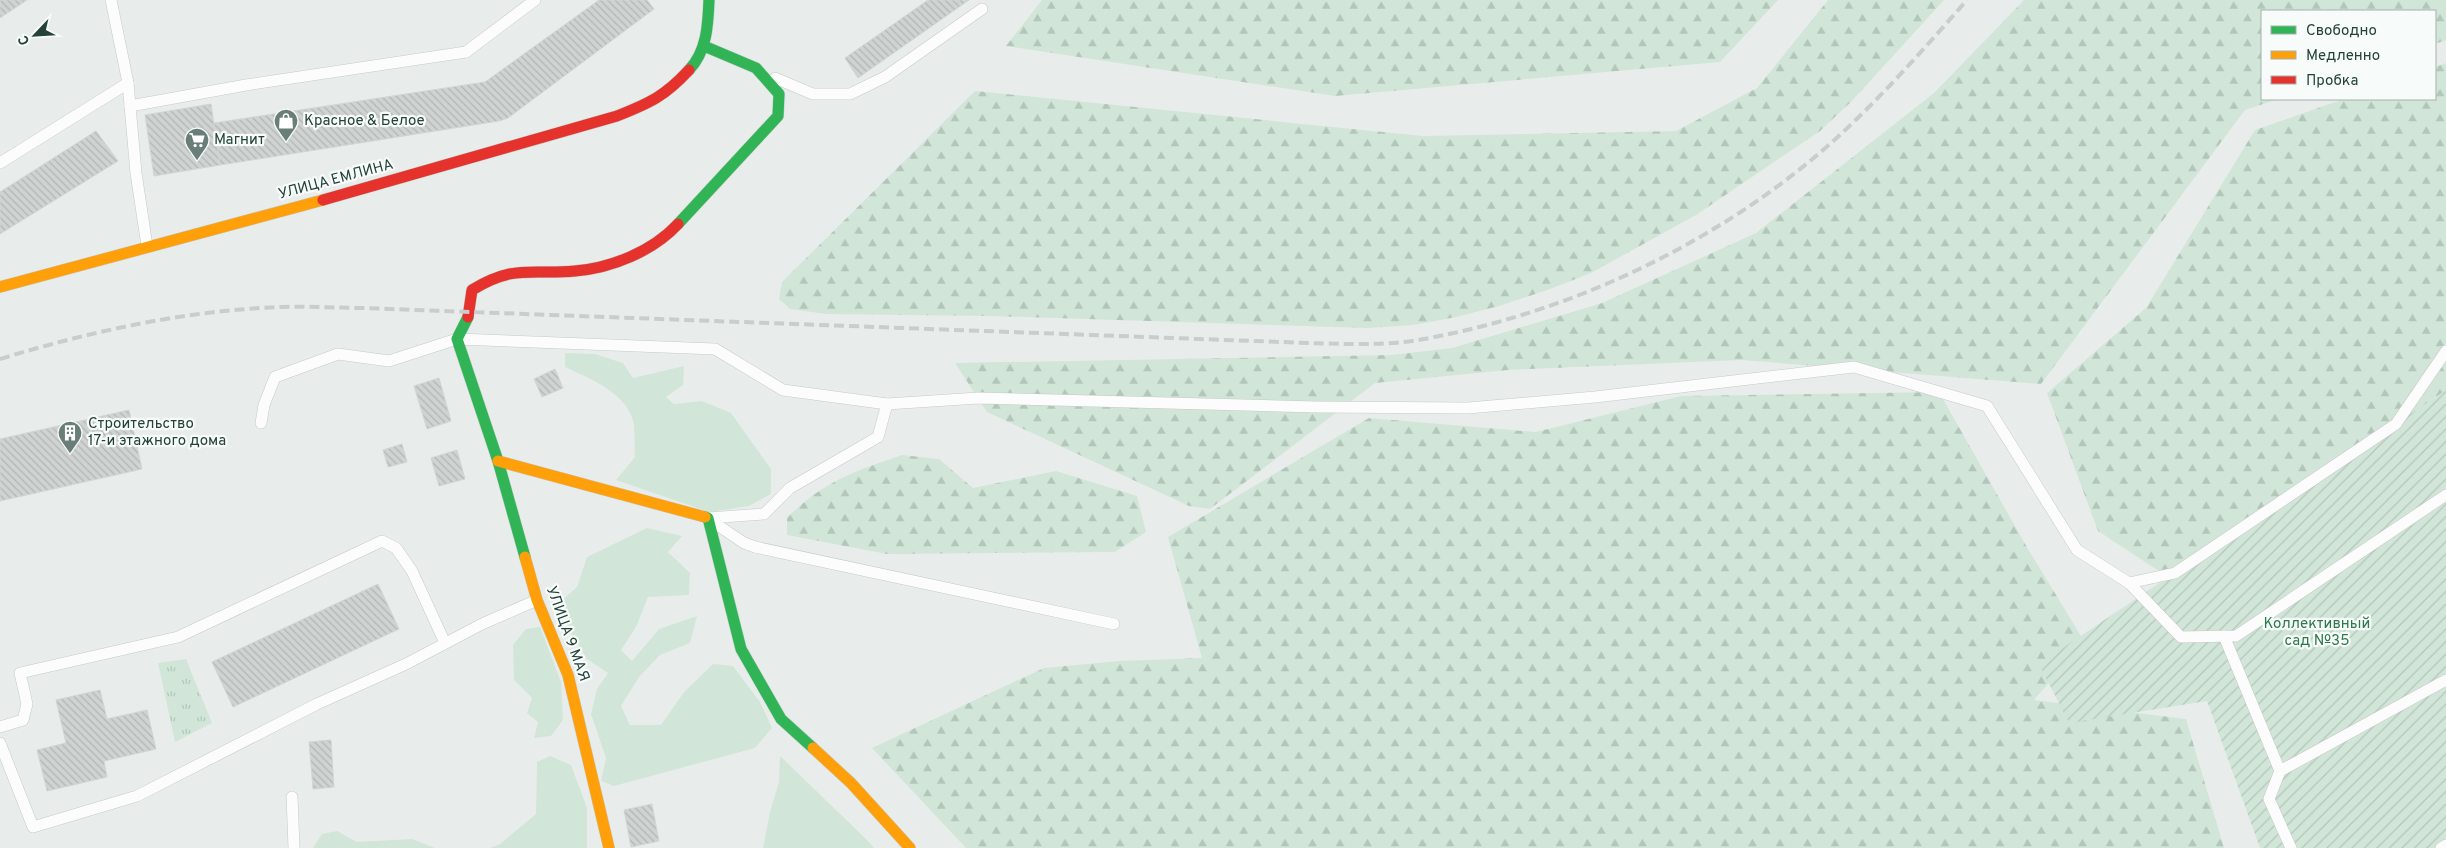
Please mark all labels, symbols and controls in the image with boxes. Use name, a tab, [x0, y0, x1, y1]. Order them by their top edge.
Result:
north arrow	[10, 10, 60, 60]
legend	[2261, 10, 2436, 100]
text: Свободно	[2306, 22, 2377, 41]
text: С	[15, 32, 34, 48]
text: Медленно	[2306, 47, 2380, 66]
text: Пробка	[2306, 72, 2358, 91]
shop icon: Красное & Белое	[273, 108, 299, 142]
place label: Красное & Белое	[304, 112, 425, 131]
supermarket icon: Магнит	[184, 127, 210, 161]
place label: Магнит	[214, 131, 265, 150]
street label: УЛИЦА ЕМЛИНА	[276, 155, 396, 205]
place label: Строительство 17-и этажного дома	[88, 415, 226, 451]
building icon: Строительство 17-и этажного дома	[57, 420, 83, 454]
street label: УЛИЦА 9 МАЯ	[541, 584, 593, 684]
park label: Коллективный сад №35	[2264, 615, 2370, 651]

